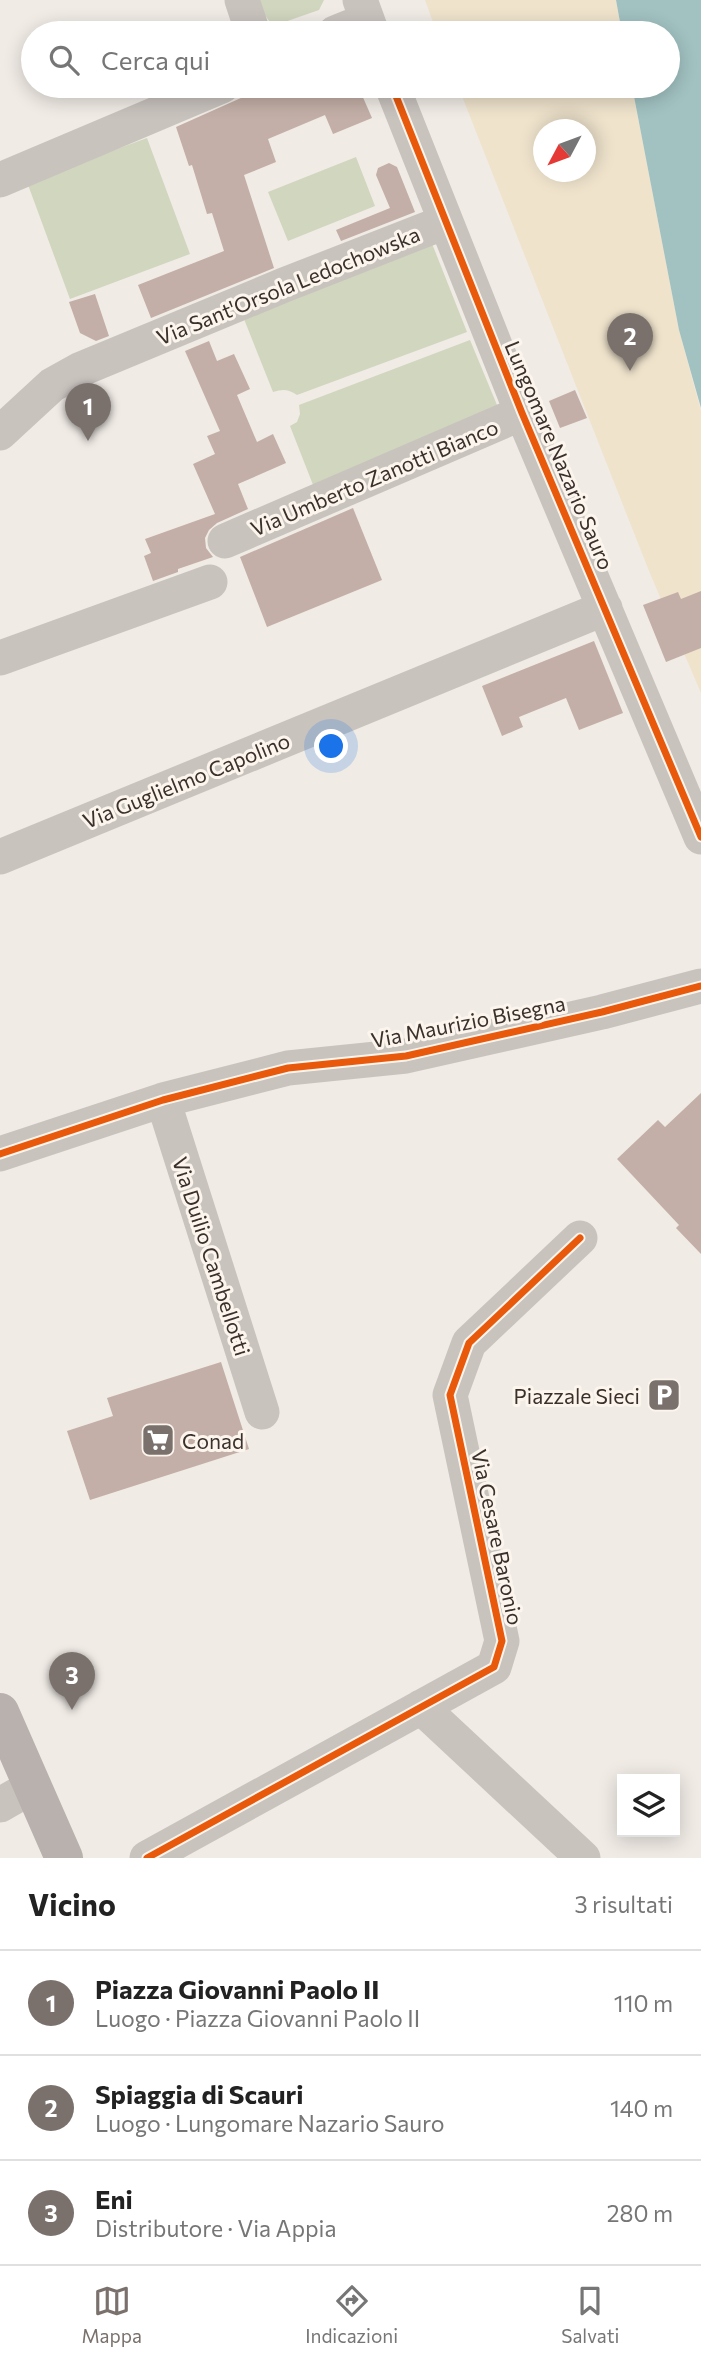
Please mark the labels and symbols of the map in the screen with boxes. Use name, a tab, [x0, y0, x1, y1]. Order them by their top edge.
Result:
north arrow	[533, 119, 596, 182]
street label: Via Sant'Orsola Ledochowska	[153, 221, 423, 349]
pin: 2	[607, 313, 653, 371]
street label: Lungomare Nazario Sauro	[500, 337, 620, 573]
pin: 1	[65, 383, 111, 441]
street label: Via Umberto Zanotti Bianco	[246, 413, 502, 541]
street label: Via Guglielmo Capolino	[79, 727, 293, 833]
your location	[314, 729, 348, 763]
street label: Via Maurizio Bisegna	[369, 990, 567, 1052]
street label: Via Duilio Cambellotti	[168, 1153, 256, 1359]
parking icon: Piazzale Sieci	[645, 1376, 683, 1414]
place label: Piazzale Sieci	[514, 1383, 640, 1408]
supermarket icon: Conad	[139, 1421, 177, 1459]
place label: Conad	[182, 1428, 244, 1453]
street label: Via Cesare Baronio	[467, 1447, 529, 1627]
pin: 3	[49, 1652, 95, 1710]

